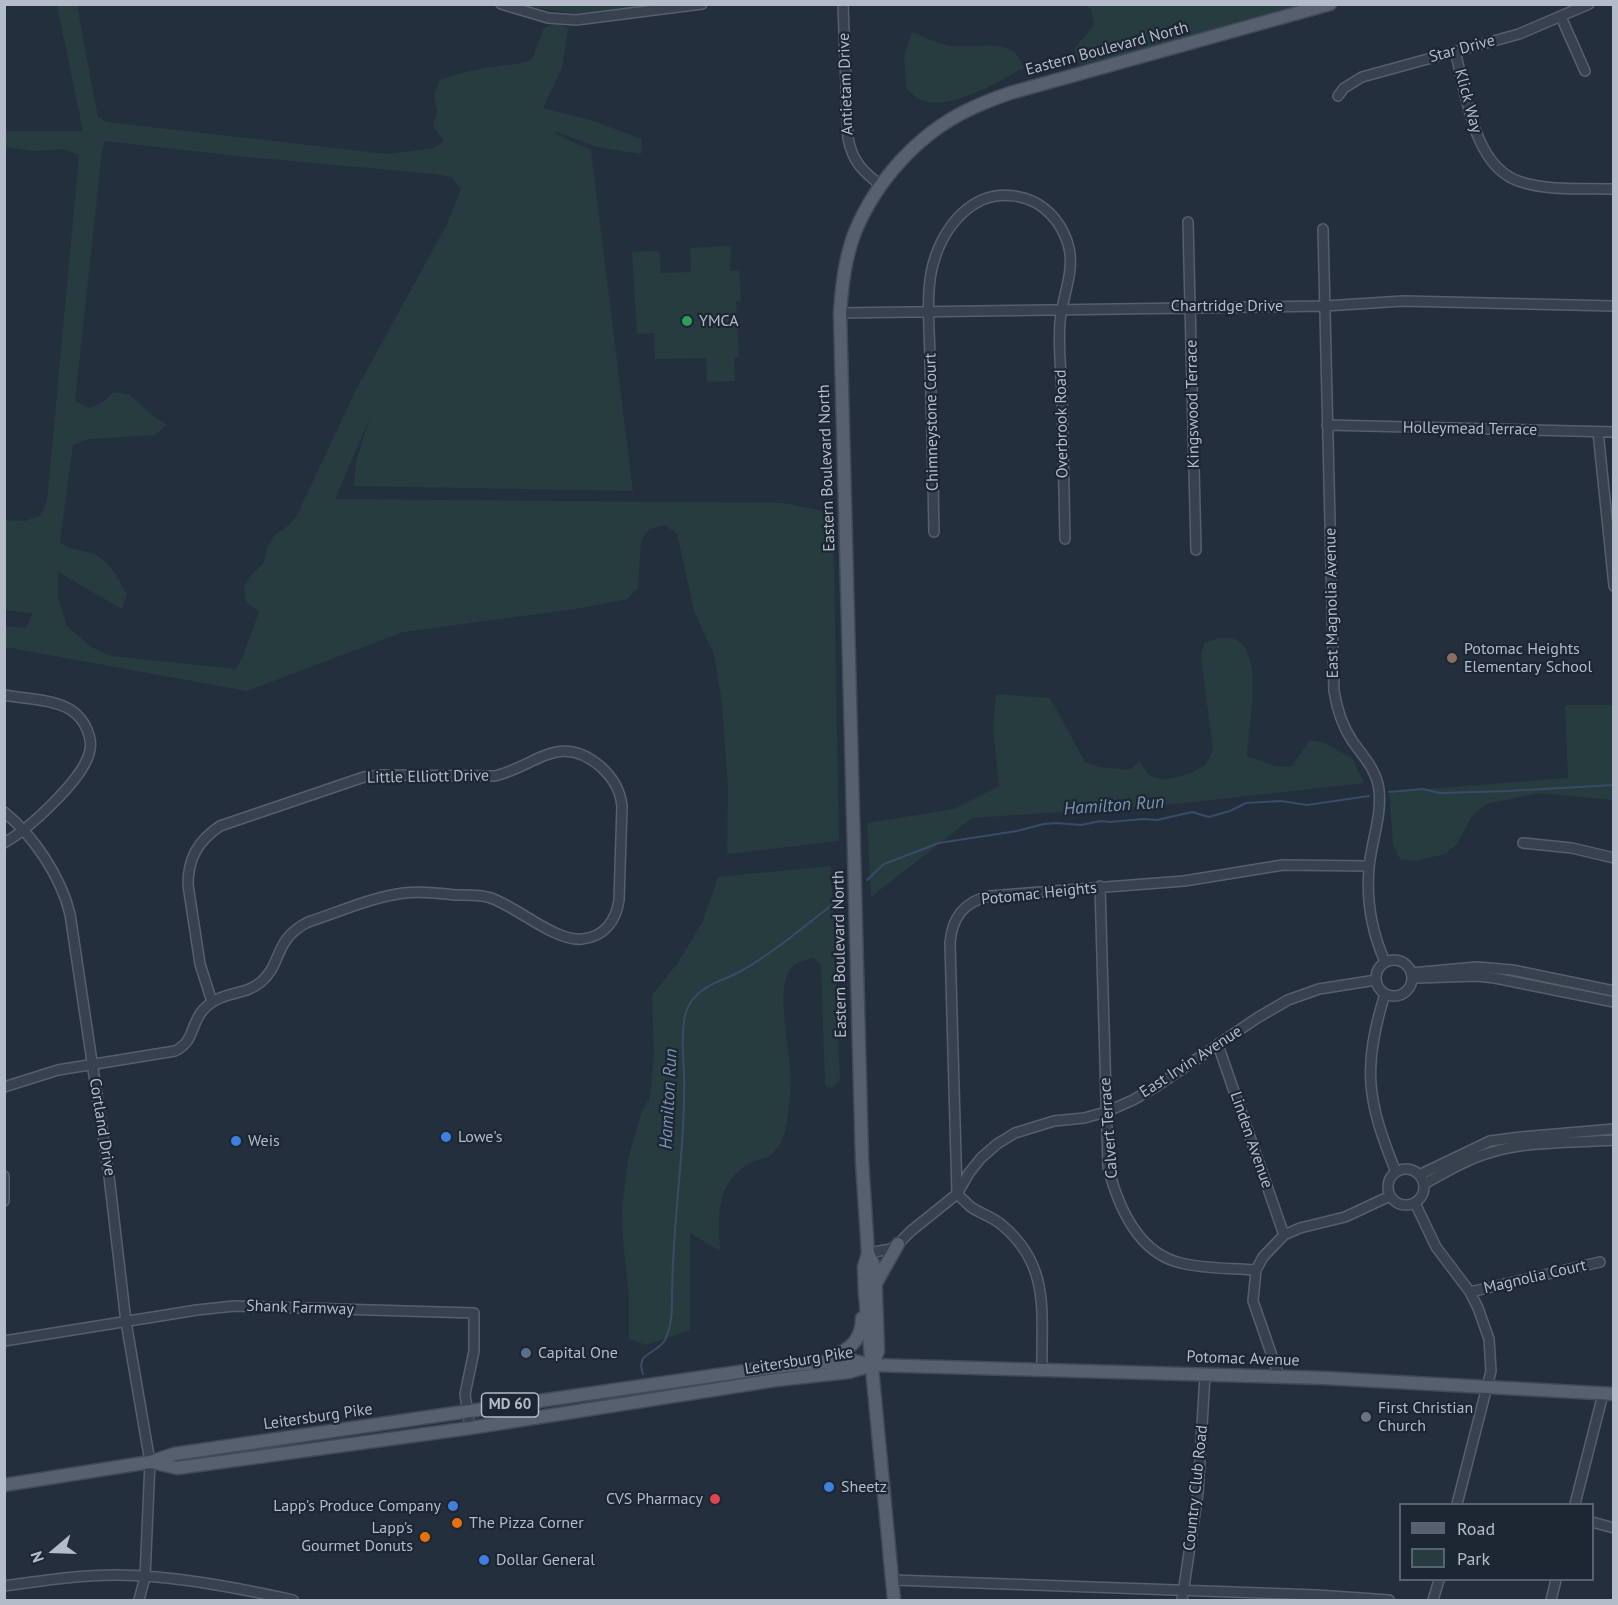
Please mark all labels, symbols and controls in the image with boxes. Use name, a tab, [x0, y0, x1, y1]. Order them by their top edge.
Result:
street label: Eastern Boulevard North	[1024, 18, 1190, 80]
street label: Star Drive	[1427, 31, 1497, 67]
street label: Antietam Drive	[835, 32, 857, 136]
street label: Klick Way	[1450, 67, 1486, 135]
street label: Chartridge Drive	[1171, 296, 1283, 316]
place label: YMCA	[699, 311, 739, 331]
marker: YMCA	[680, 314, 694, 328]
street label: Kingswood Terrace	[1182, 340, 1204, 468]
street label: Chimneystone Court	[921, 353, 943, 491]
street label: Overbrook Road	[1051, 369, 1073, 479]
street label: Eastern Boulevard North	[814, 384, 840, 552]
street label: Holleymead Terrace	[1403, 418, 1537, 440]
street label: East Magnolia Avenue	[1321, 528, 1343, 678]
place label: Potomac Heights Elementary School	[1464, 639, 1592, 677]
marker: Potomac Heights Elementary School	[1445, 651, 1459, 665]
street label: Little Elliott Drive	[367, 766, 489, 788]
water label: Hamilton Run	[1063, 792, 1165, 820]
street label: Eastern Boulevard North	[829, 870, 851, 1038]
street label: Potomac Heights	[980, 878, 1098, 910]
street label: East Irvin Avenue	[1136, 1022, 1246, 1102]
water label: Hamilton Run	[656, 1048, 682, 1150]
street label: Cortland Drive	[85, 1077, 119, 1177]
street label: Calvert Terrace	[1096, 1077, 1122, 1179]
street label: Linden Avenue	[1225, 1089, 1277, 1191]
place label: Lowe's	[458, 1127, 502, 1147]
marker: Lowe's	[439, 1130, 453, 1144]
place label: Weis	[248, 1131, 280, 1151]
marker: Weis	[229, 1134, 243, 1148]
street label: Magnolia Court	[1482, 1256, 1588, 1298]
street label: Shank Farmway	[246, 1297, 354, 1319]
place label: Capital One	[538, 1343, 618, 1363]
street label: Leitersburg Pike	[743, 1343, 855, 1379]
marker: Capital One	[519, 1346, 533, 1360]
street label: Potomac Avenue	[1186, 1347, 1300, 1371]
road number: MD 60	[482, 1393, 538, 1417]
place label: First Christian Church	[1378, 1398, 1473, 1436]
street label: Leitersburg Pike	[262, 1400, 374, 1434]
marker: First Christian Church	[1359, 1410, 1373, 1424]
street label: Country Club Road	[1180, 1424, 1212, 1552]
place label: Sheetz	[841, 1477, 887, 1497]
marker: Sheetz	[822, 1480, 836, 1494]
place label: CVS Pharmacy	[606, 1489, 703, 1509]
marker: CVS Pharmacy	[708, 1492, 722, 1506]
place label: Lapp's Produce Company	[273, 1496, 441, 1516]
marker: Lapp's Produce Company	[446, 1499, 460, 1513]
legend	[1399, 1503, 1594, 1581]
place label: The Pizza Corner	[469, 1513, 584, 1533]
marker: The Pizza Corner	[450, 1516, 464, 1530]
text: Road	[1457, 1517, 1495, 1540]
place label: Lapp's Gourmet Donuts	[301, 1518, 413, 1556]
north arrow	[24, 1521, 84, 1581]
marker: Lapp's Gourmet Donuts	[418, 1530, 432, 1544]
text: Park	[1457, 1547, 1490, 1570]
text: N	[26, 1549, 48, 1565]
place label: Dollar General	[496, 1550, 595, 1570]
marker: Dollar General	[477, 1553, 491, 1567]

